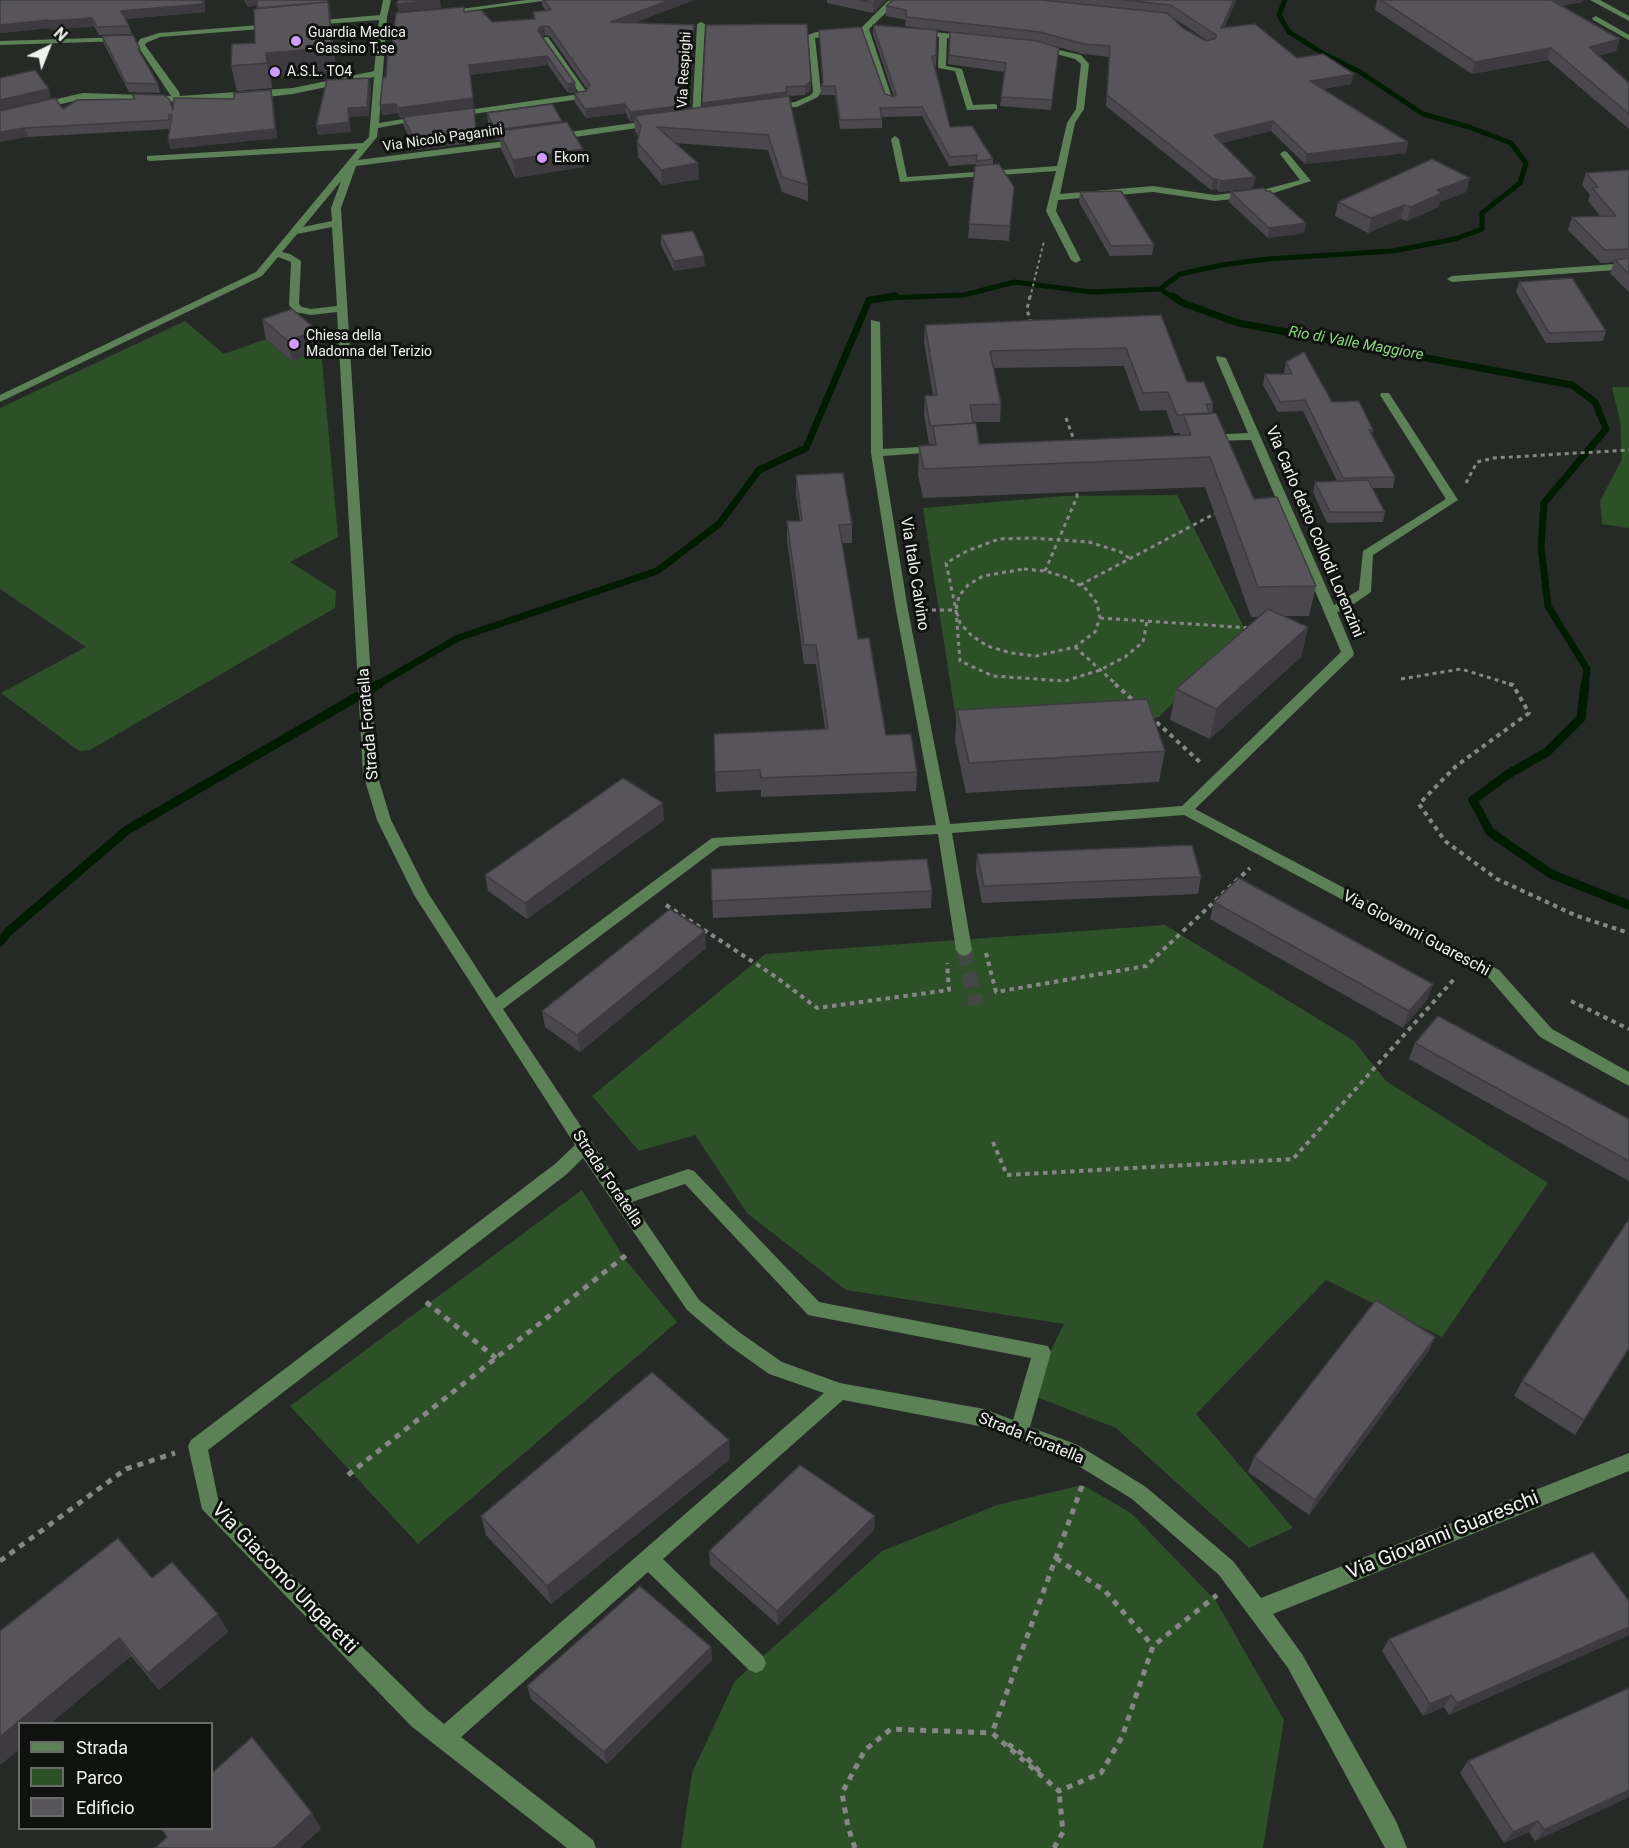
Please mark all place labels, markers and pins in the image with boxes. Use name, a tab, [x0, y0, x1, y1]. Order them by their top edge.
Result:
place label: Guardia Medica - Gassino T.se	[308, 25, 406, 57]
marker: Guardia Medica - Gassino T.se	[289, 34, 303, 48]
place label: A.S.L. TO4	[287, 64, 352, 80]
marker: A.S.L. TO4	[268, 65, 282, 79]
place label: Ekom	[554, 150, 589, 166]
marker: Ekom	[535, 151, 549, 165]
place label: Chiesa della Madonna del Terizio	[306, 328, 432, 360]
marker: Chiesa della Madonna del Terizio	[287, 337, 301, 351]

